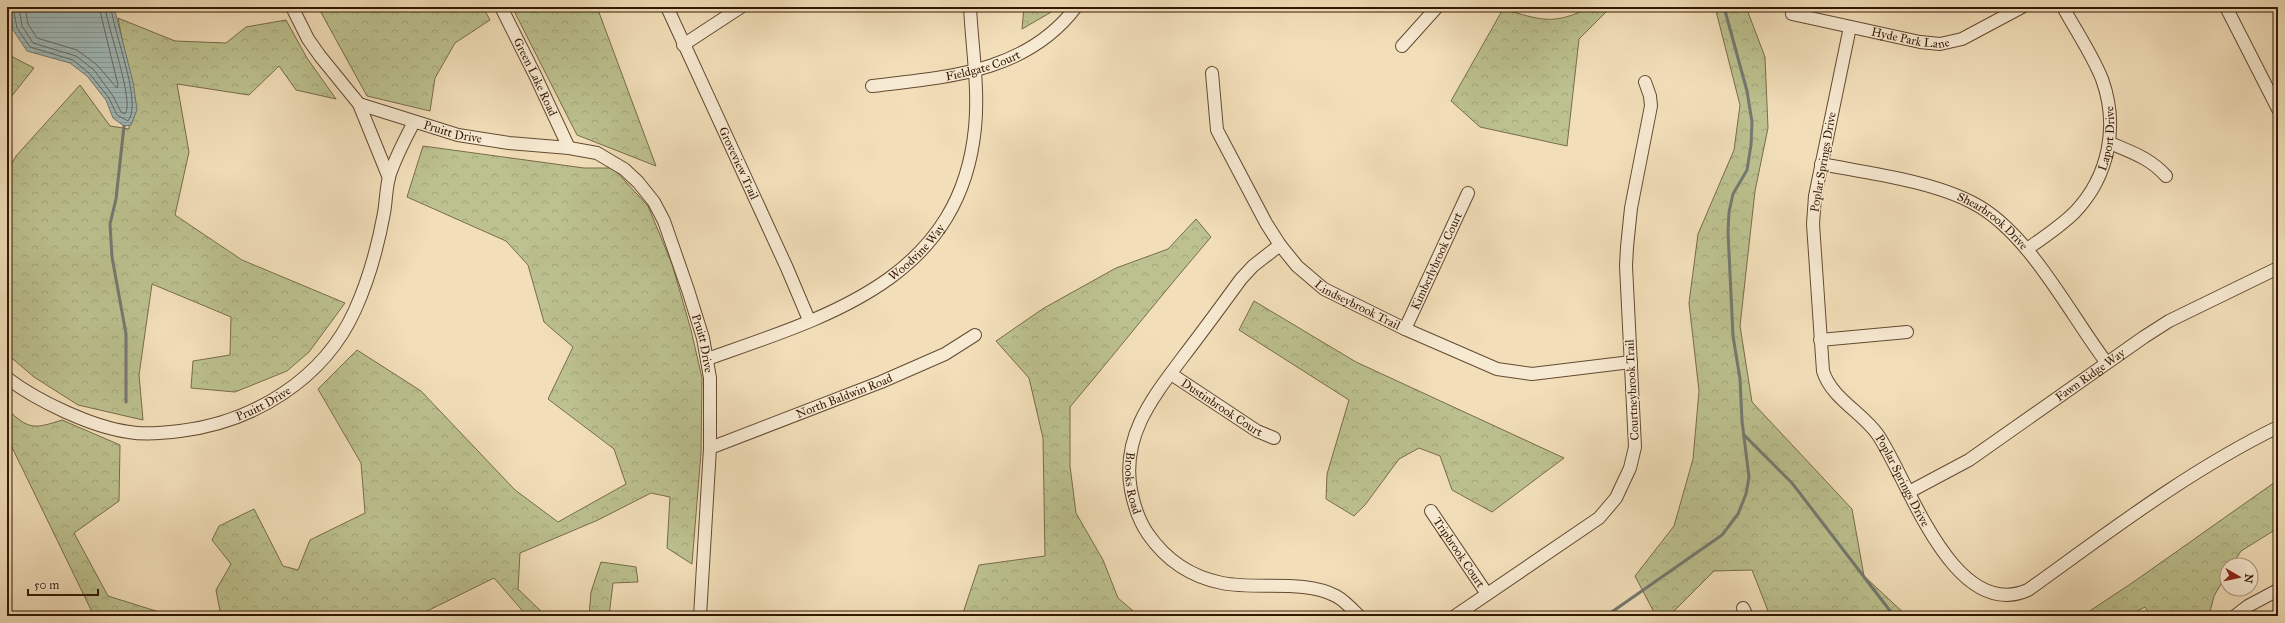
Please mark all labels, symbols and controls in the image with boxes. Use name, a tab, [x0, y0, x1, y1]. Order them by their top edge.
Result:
street label: Hyde Park Lane	[1870, 25, 1951, 51]
street label: Green Lake Road	[511, 36, 560, 118]
street label: Fieldgate Court	[944, 47, 1023, 83]
street label: Laport Drive	[2095, 105, 2117, 173]
street label: Poplar Springs Drive	[1807, 111, 1840, 213]
street label: Pruitt Drive	[422, 118, 483, 146]
street label: Groveview Trail	[716, 125, 762, 203]
street label: Shearbrook Drive	[1955, 189, 2031, 253]
street label: Kimberlybrook Court	[1408, 209, 1465, 312]
street label: Woodvine Way	[886, 221, 948, 283]
street label: Lindseybrook Trail	[1312, 277, 1403, 333]
street label: Pruitt Drive	[689, 312, 716, 374]
street label: Courtneybrook Trail	[1622, 338, 1642, 441]
street label: Fawn Ridge Way	[2053, 345, 2128, 404]
street label: North Baldwin Road	[794, 371, 895, 421]
street label: Dustinbrook Court	[1179, 376, 1265, 440]
street label: Pruitt Drive	[234, 383, 293, 424]
street label: Poplar Springs Drive	[1873, 432, 1932, 529]
street label: Brooks Road	[1122, 451, 1144, 516]
street label: Tripbrook Court	[1430, 515, 1488, 591]
north arrow	[2219, 557, 2259, 597]
scale bar	[28, 571, 98, 597]
text: N	[2241, 573, 2256, 585]
text: 50 m	[34, 578, 59, 592]

